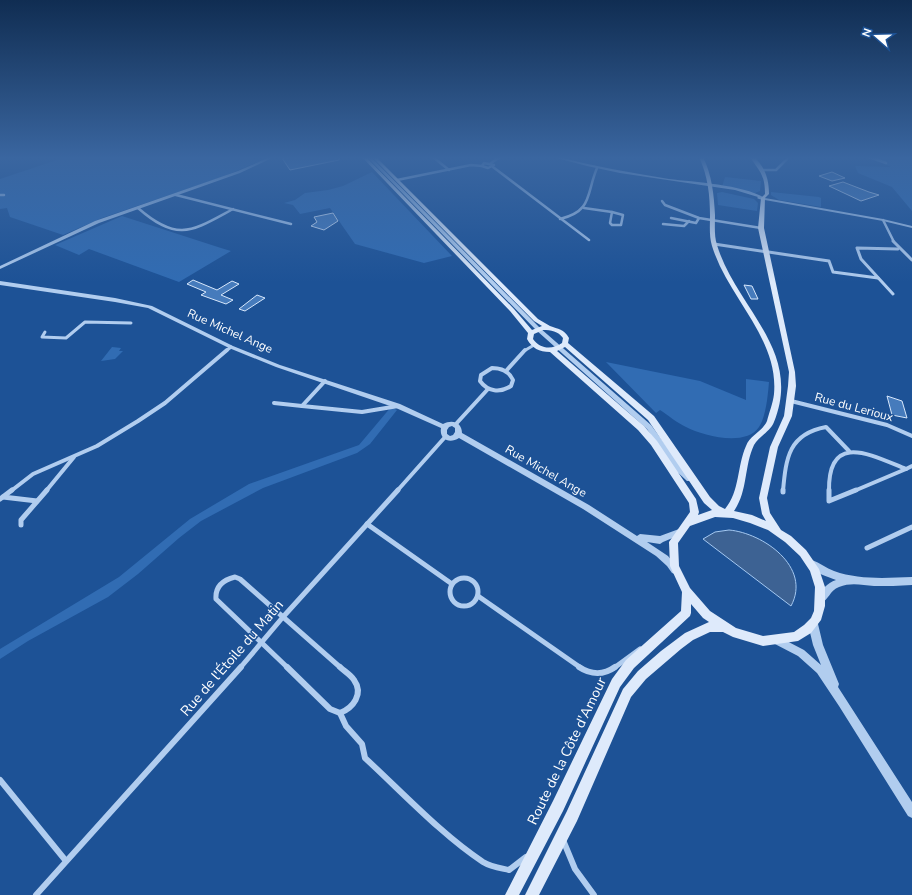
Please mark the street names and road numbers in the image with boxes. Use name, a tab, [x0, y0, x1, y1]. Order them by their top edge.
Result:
street label: Rue Michel Ange	[185, 305, 275, 357]
street label: Rue du Lerioux	[813, 389, 896, 425]
street label: Rue Michel Ange	[502, 441, 590, 501]
street label: Rue de l'Étoile du Matin	[176, 596, 288, 720]
street label: Route de la Côte d'Amour	[523, 674, 611, 828]

